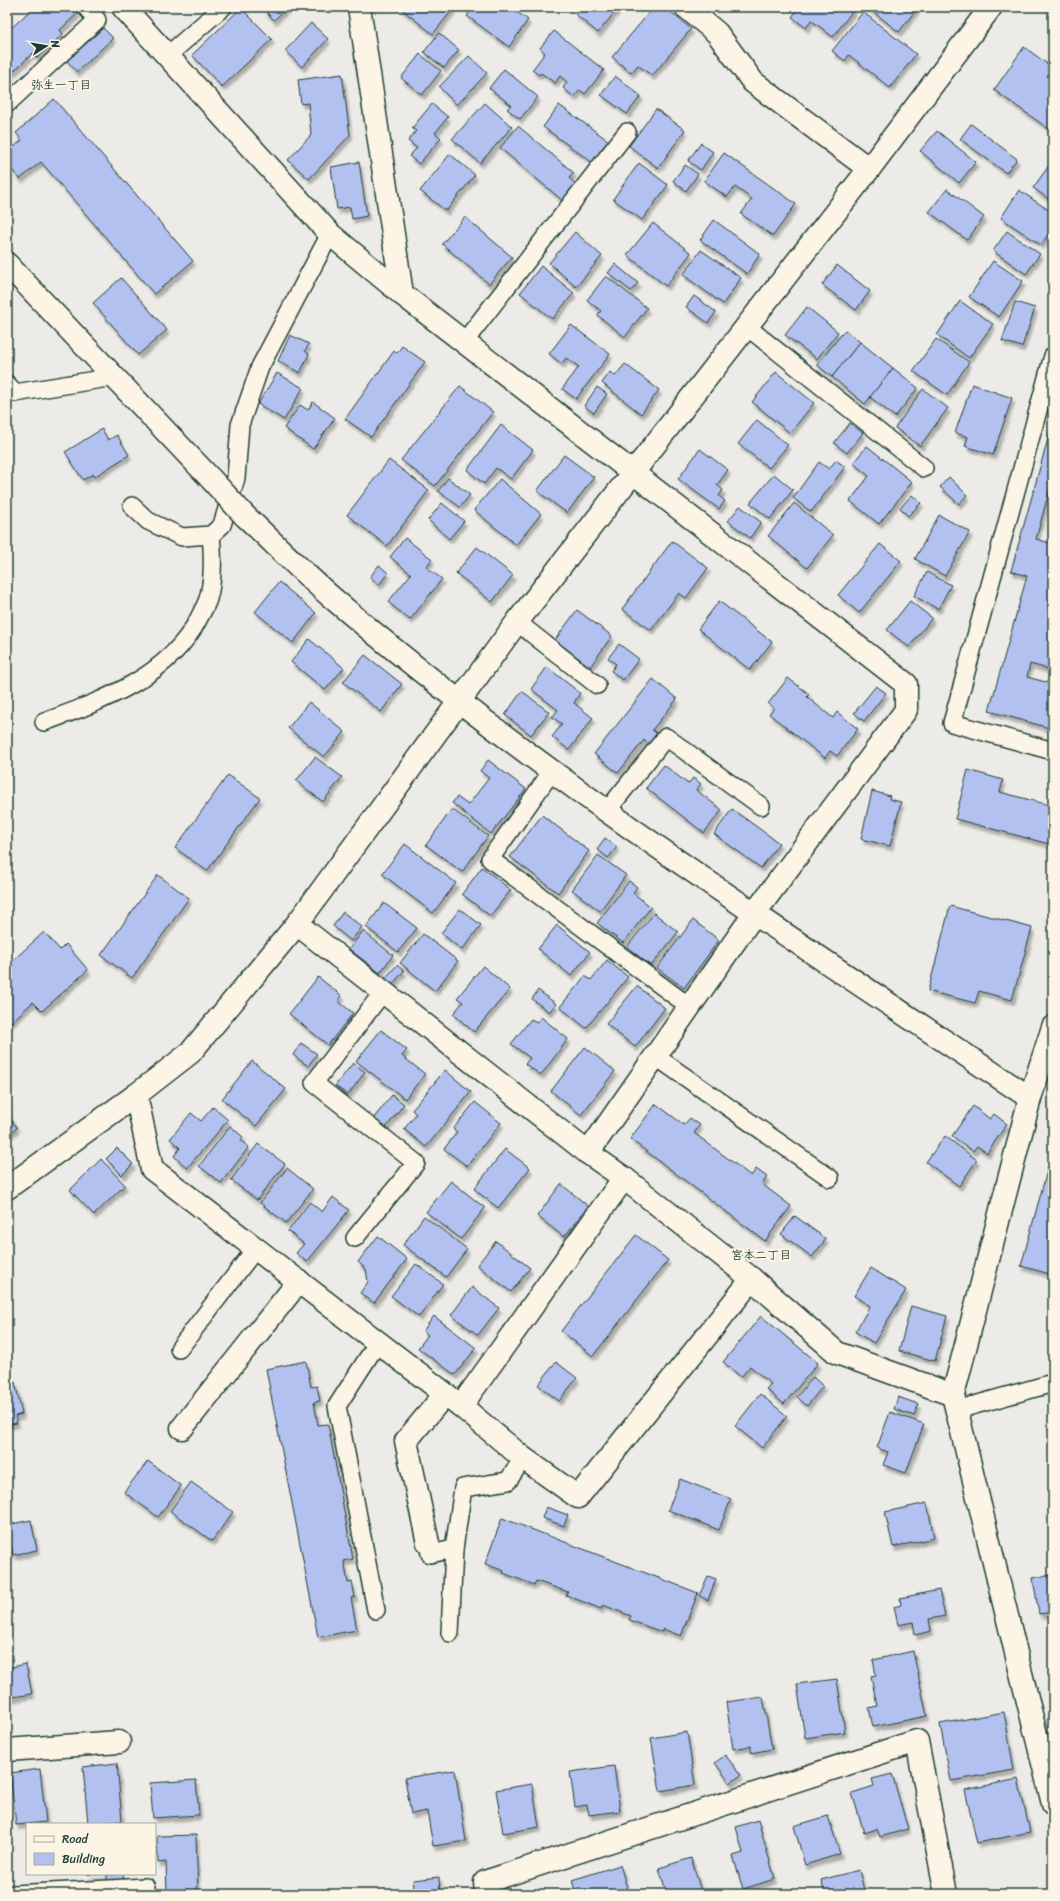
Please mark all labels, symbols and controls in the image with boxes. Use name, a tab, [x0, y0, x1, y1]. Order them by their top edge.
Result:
north arrow	[26, 26, 66, 66]
text: N	[45, 37, 65, 50]
district label: 弥生一丁目	[31, 74, 91, 96]
district label: 宮本二丁目	[731, 1244, 791, 1266]
legend	[26, 1823, 156, 1875]
text: Road	[62, 1828, 89, 1850]
text: Building	[62, 1848, 105, 1870]

